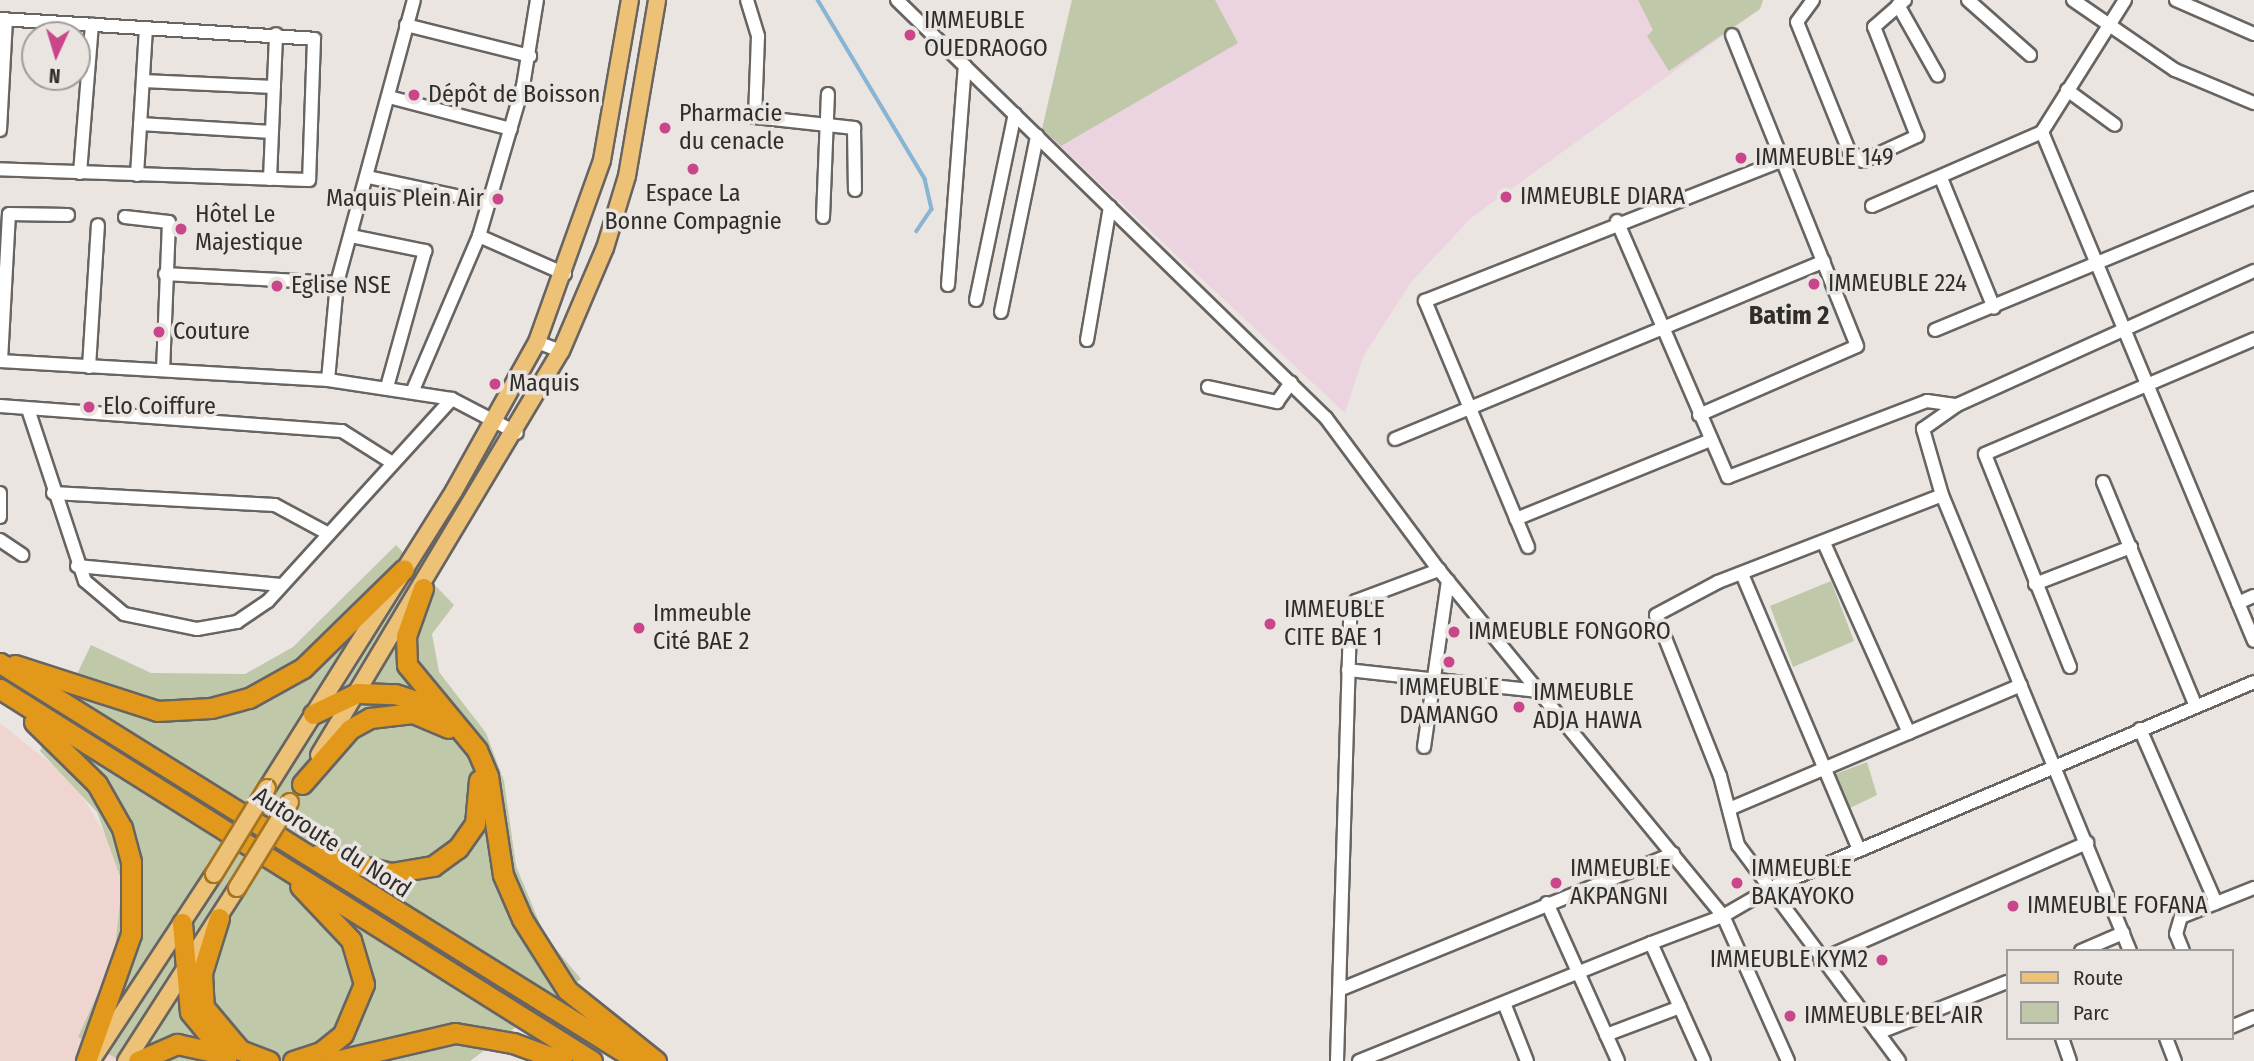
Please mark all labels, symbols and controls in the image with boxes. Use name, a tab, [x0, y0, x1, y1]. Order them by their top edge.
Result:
place label: IMMEUBLE OUEDRAOGO	[924, 7, 1048, 63]
north arrow	[21, 21, 91, 91]
marker: IMMEUBLE OUEDRAOGO	[902, 27, 918, 43]
text: N	[48, 64, 61, 87]
place label: Dépôt de Boisson	[428, 81, 600, 109]
marker: Dépôt de Boisson	[406, 87, 422, 103]
place label: Pharmacie du cenacle	[679, 100, 784, 156]
marker: Pharmacie du cenacle	[657, 120, 673, 136]
place label: IMMEUBLE 149	[1755, 144, 1894, 172]
marker: IMMEUBLE 149	[1733, 150, 1749, 166]
marker: Espace La Bonne Compagnie	[685, 161, 701, 177]
place label: Espace La Bonne Compagnie	[604, 180, 782, 236]
place label: IMMEUBLE DIARA	[1520, 183, 1685, 211]
place label: Maquis Plein Air	[326, 185, 484, 213]
marker: IMMEUBLE DIARA	[1498, 189, 1514, 205]
marker: Maquis Plein Air	[490, 191, 506, 207]
place label: Hôtel Le Majestique	[195, 201, 303, 257]
marker: Hôtel Le Majestique	[173, 221, 189, 237]
place label: IMMEUBLE 224	[1828, 270, 1967, 298]
place label: Eglise NSE	[291, 272, 391, 300]
marker: IMMEUBLE 224	[1806, 276, 1822, 292]
marker: Eglise NSE	[269, 278, 285, 294]
district label: Batim 2	[1749, 300, 1829, 332]
place label: Couture	[173, 318, 250, 346]
marker: Couture	[151, 324, 167, 340]
place label: Maquis	[509, 370, 580, 398]
marker: Maquis	[487, 376, 503, 392]
place label: Elo Coiffure	[103, 393, 216, 421]
marker: Elo Coiffure	[81, 399, 97, 415]
place label: IMMEUBLE CITE BAE 1	[1284, 596, 1385, 652]
place label: Immeuble Cité BAE 2	[653, 600, 751, 656]
marker: IMMEUBLE CITE BAE 1	[1262, 616, 1278, 632]
place label: IMMEUBLE FONGORO	[1468, 618, 1671, 646]
marker: Immeuble Cité BAE 2	[631, 620, 647, 636]
marker: IMMEUBLE FONGORO	[1446, 624, 1462, 640]
marker: IMMEUBLE DAMANGO	[1441, 654, 1457, 670]
place label: IMMEUBLE DAMANGO	[1399, 674, 1499, 730]
place label: IMMEUBLE ADJA HAWA	[1533, 679, 1642, 735]
marker: IMMEUBLE ADJA HAWA	[1511, 699, 1527, 715]
street label: Autoroute du Nord	[248, 781, 416, 905]
place label: IMMEUBLE AKPANGNI	[1570, 855, 1671, 911]
place label: IMMEUBLE BAKAYOKO	[1751, 855, 1854, 911]
marker: IMMEUBLE AKPANGNI	[1548, 875, 1564, 891]
marker: IMMEUBLE BAKAYOKO	[1729, 875, 1745, 891]
place label: IMMEUBLE FOFANA	[2027, 892, 2208, 920]
marker: IMMEUBLE FOFANA	[2005, 898, 2021, 914]
place label: IMMEUBLE KYM2	[1710, 946, 1868, 974]
legend	[2006, 949, 2233, 1040]
marker: IMMEUBLE KYM2	[1874, 952, 1890, 968]
text: Route	[2073, 965, 2123, 991]
text: Parc	[2073, 1000, 2109, 1026]
place label: IMMEUBLE BEL AIR	[1804, 1002, 1983, 1030]
marker: IMMEUBLE BEL AIR	[1782, 1008, 1798, 1024]

